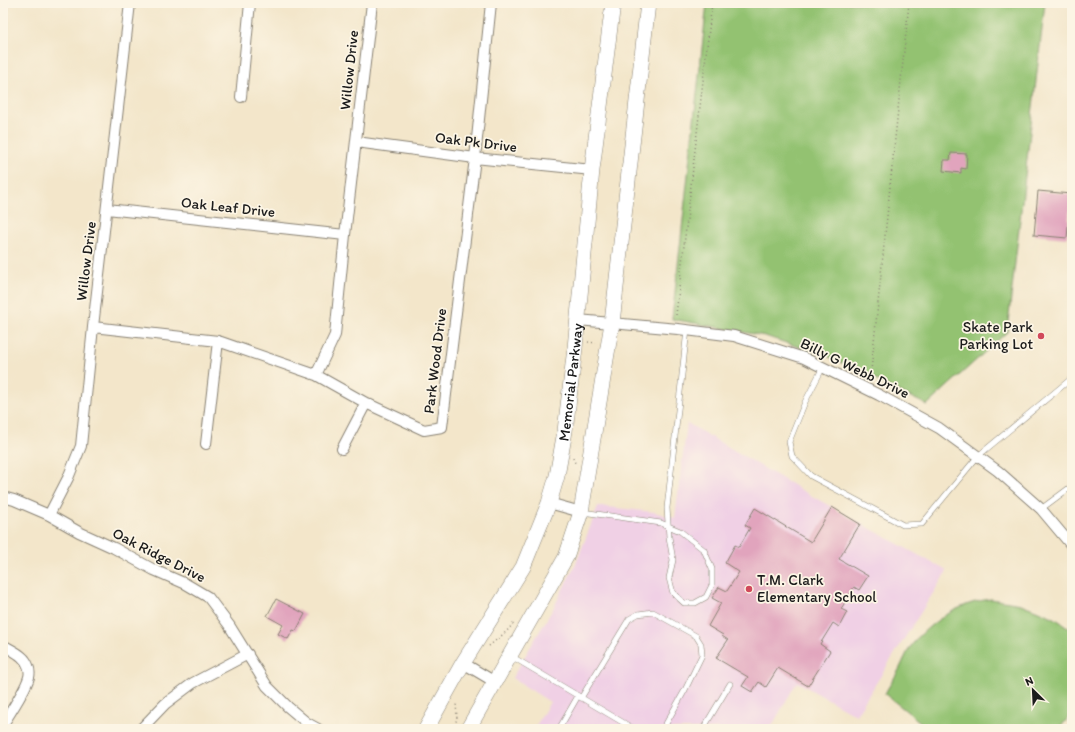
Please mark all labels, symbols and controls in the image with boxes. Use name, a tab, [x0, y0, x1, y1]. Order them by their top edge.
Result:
street label: Willow Drive	[336, 29, 362, 111]
street label: Oak Pk Drive	[434, 128, 518, 156]
street label: Oak Leaf Drive	[180, 193, 276, 221]
street label: Willow Drive	[72, 220, 100, 302]
street label: Park Wood Drive	[420, 307, 450, 415]
place label: Skate Park Parking Lot	[959, 318, 1033, 353]
street label: Memorial Parkway	[554, 322, 586, 443]
marker: Skate Park Parking Lot	[1036, 331, 1046, 341]
street label: Billy G Webb Drive	[798, 334, 912, 402]
street label: Oak Ridge Drive	[109, 524, 209, 586]
place label: T.M. Clark Elementary School	[757, 571, 877, 606]
marker: T.M. Clark Elementary School	[744, 584, 754, 594]
north arrow	[1013, 670, 1053, 710]
text: N	[1023, 674, 1035, 689]

